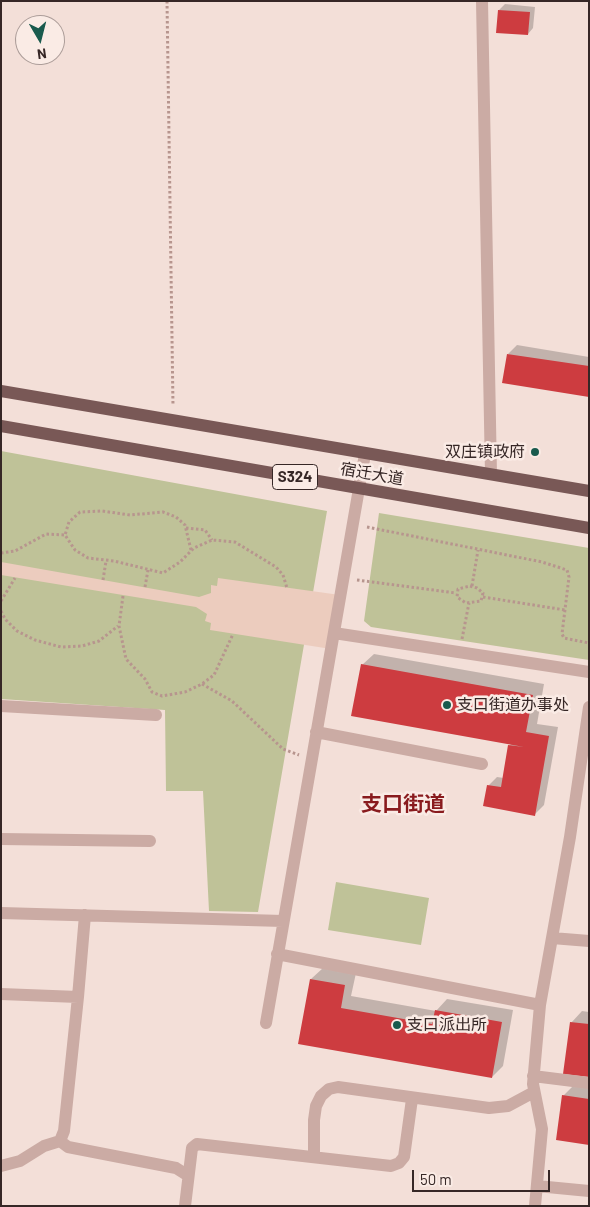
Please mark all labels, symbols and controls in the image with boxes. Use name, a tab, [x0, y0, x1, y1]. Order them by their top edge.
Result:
north arrow	[15, 15, 65, 65]
text: N	[36, 45, 48, 63]
place label: 双庄镇政府	[445, 442, 525, 462]
marker: 双庄镇政府	[529, 446, 541, 458]
street label: 宿迁大道	[339, 459, 405, 489]
road number: S324	[272, 464, 318, 490]
place label: 支口街道办事处	[457, 695, 569, 715]
marker: 支口街道办事处	[441, 699, 453, 711]
district label: 支口街道	[361, 791, 445, 817]
place label: 支口派出所	[407, 1015, 487, 1035]
marker: 支口派出所	[391, 1019, 403, 1031]
scale bar	[415, 1160, 552, 1192]
text: 50 m	[420, 1170, 452, 1188]

